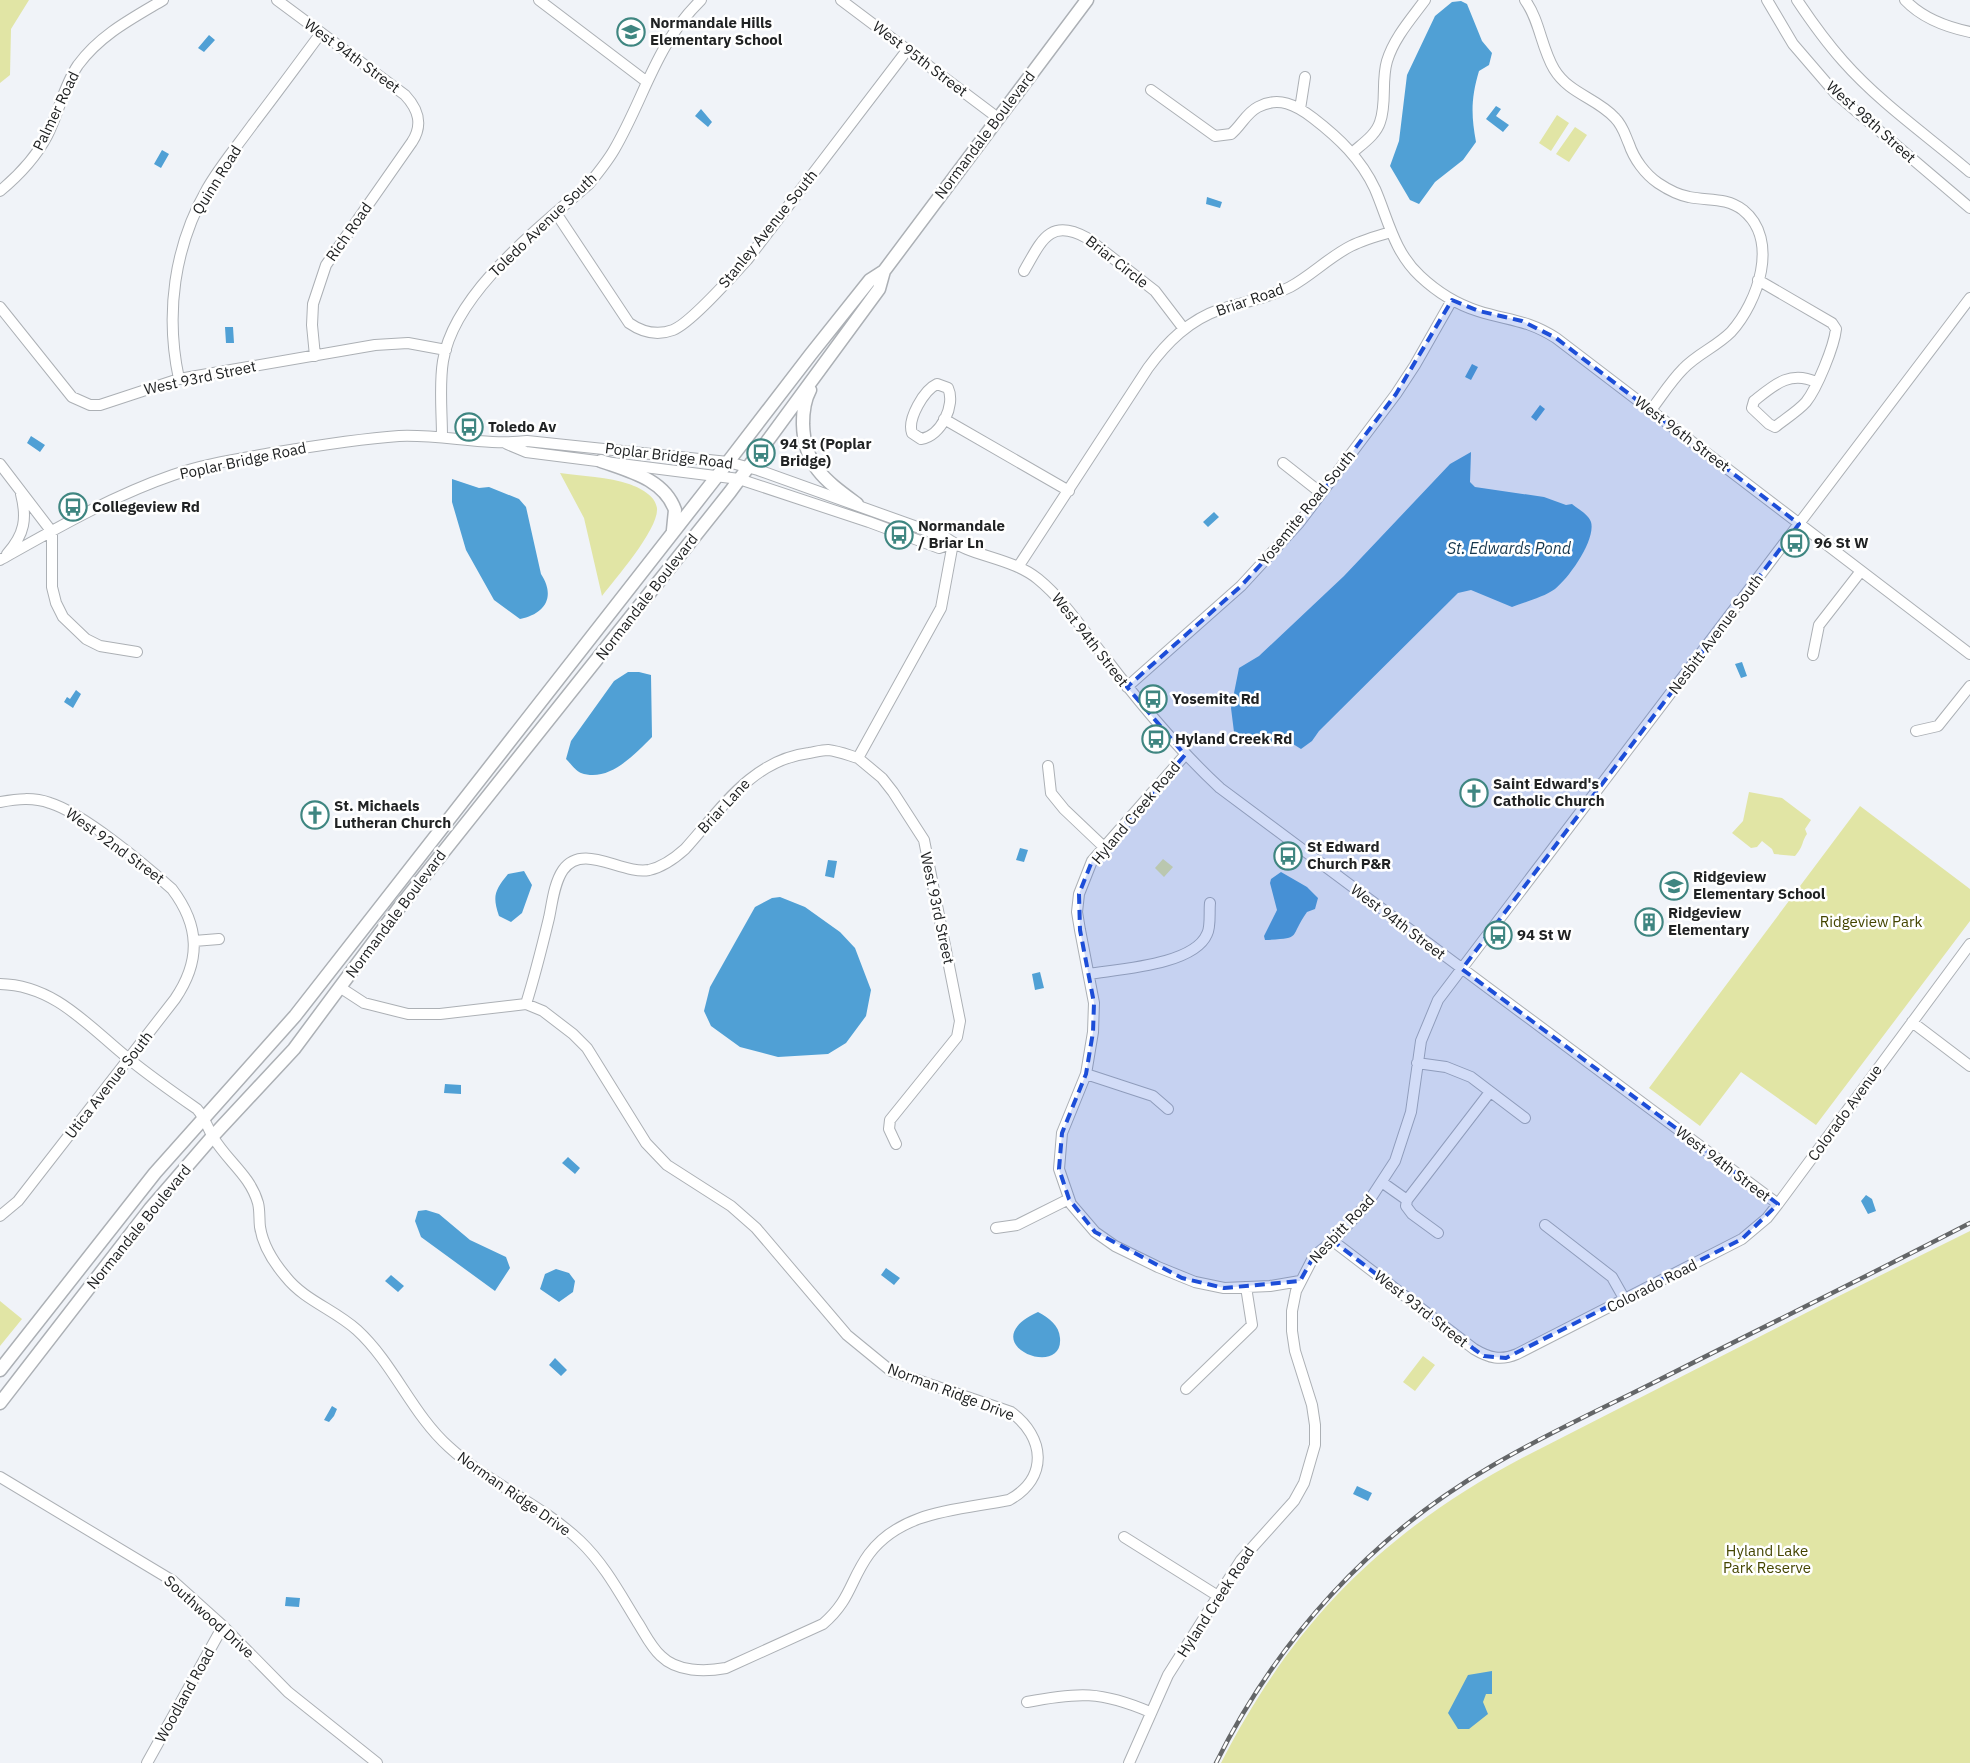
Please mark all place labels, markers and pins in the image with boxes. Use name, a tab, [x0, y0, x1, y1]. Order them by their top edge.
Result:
place label: Normandale Hills Elementary School	[650, 13, 783, 49]
school or university icon: Normandale Hills Elementary School	[616, 17, 646, 47]
bus stop icon: Toledo Av	[454, 412, 484, 442]
place label: Toledo Av	[488, 417, 556, 436]
place label: 94 St (Poplar Bridge)	[780, 434, 871, 470]
bus stop icon: 94 St (Poplar Bridge)	[746, 438, 776, 468]
bus stop icon: Collegeview Rd	[58, 492, 88, 522]
place label: Collegeview Rd	[92, 497, 200, 516]
place label: Normandale / Briar Ln	[918, 516, 1005, 552]
bus stop icon: Normandale / Briar Ln	[884, 520, 914, 550]
bus stop icon: 96 St W	[1780, 528, 1810, 558]
place label: 96 St W	[1814, 533, 1869, 552]
bus stop icon: Yosemite Rd	[1138, 684, 1168, 714]
place label: Yosemite Rd	[1172, 689, 1260, 708]
bus stop icon: Hyland Creek Rd	[1141, 724, 1171, 754]
place label: Hyland Creek Rd	[1175, 729, 1292, 748]
place label: Saint Edward's Catholic Church	[1493, 774, 1605, 810]
church icon: Saint Edward's Catholic Church	[1459, 778, 1489, 808]
place label: St. Michaels Lutheran Church	[334, 796, 451, 832]
church icon: St. Michaels Lutheran Church	[300, 800, 330, 830]
place label: St Edward Church P&R	[1307, 837, 1391, 873]
bus stop icon: St Edward Church P&R	[1273, 841, 1303, 871]
place label: Ridgeview Elementary School	[1693, 867, 1826, 903]
school or university icon: Ridgeview Elementary School	[1659, 871, 1689, 901]
place label: Ridgeview Elementary	[1668, 903, 1749, 939]
building icon: Ridgeview Elementary	[1634, 907, 1664, 937]
bus stop icon: 94 St W	[1483, 920, 1513, 950]
place label: 94 St W	[1517, 925, 1572, 944]

